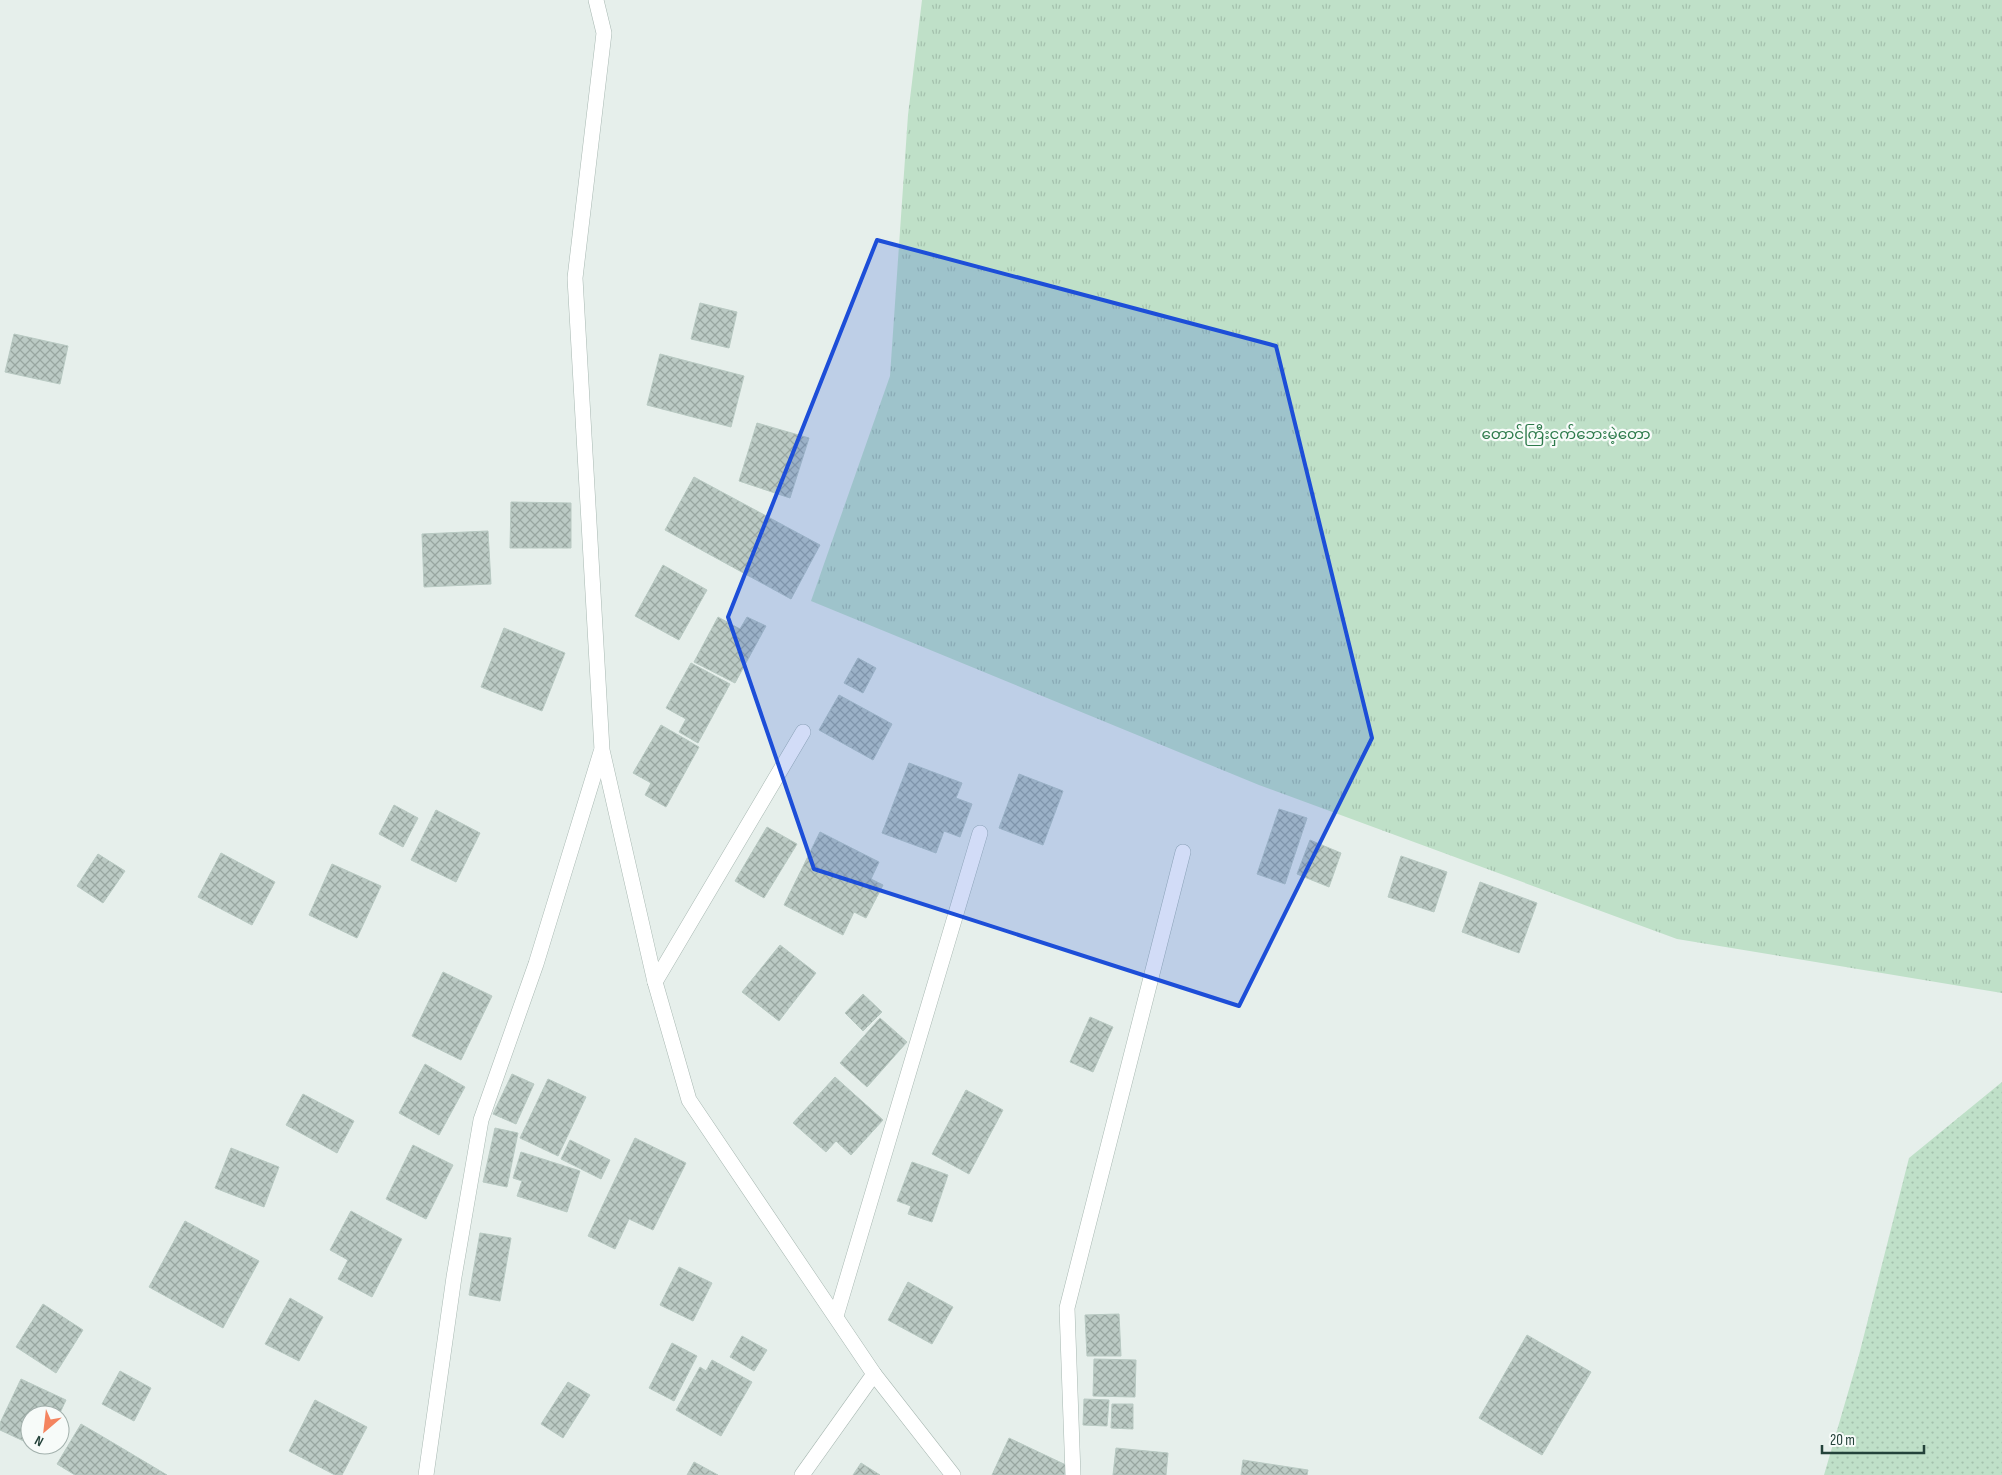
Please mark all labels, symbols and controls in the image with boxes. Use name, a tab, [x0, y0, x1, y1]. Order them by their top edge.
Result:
park label: တောင်ကြီးငှက်ဘေးမဲ့တော	[1481, 424, 1651, 446]
north arrow	[20, 1405, 70, 1455]
scale bar	[1822, 1422, 1924, 1454]
text: 20 m	[1830, 1431, 1855, 1450]
text: N	[32, 1432, 46, 1450]

